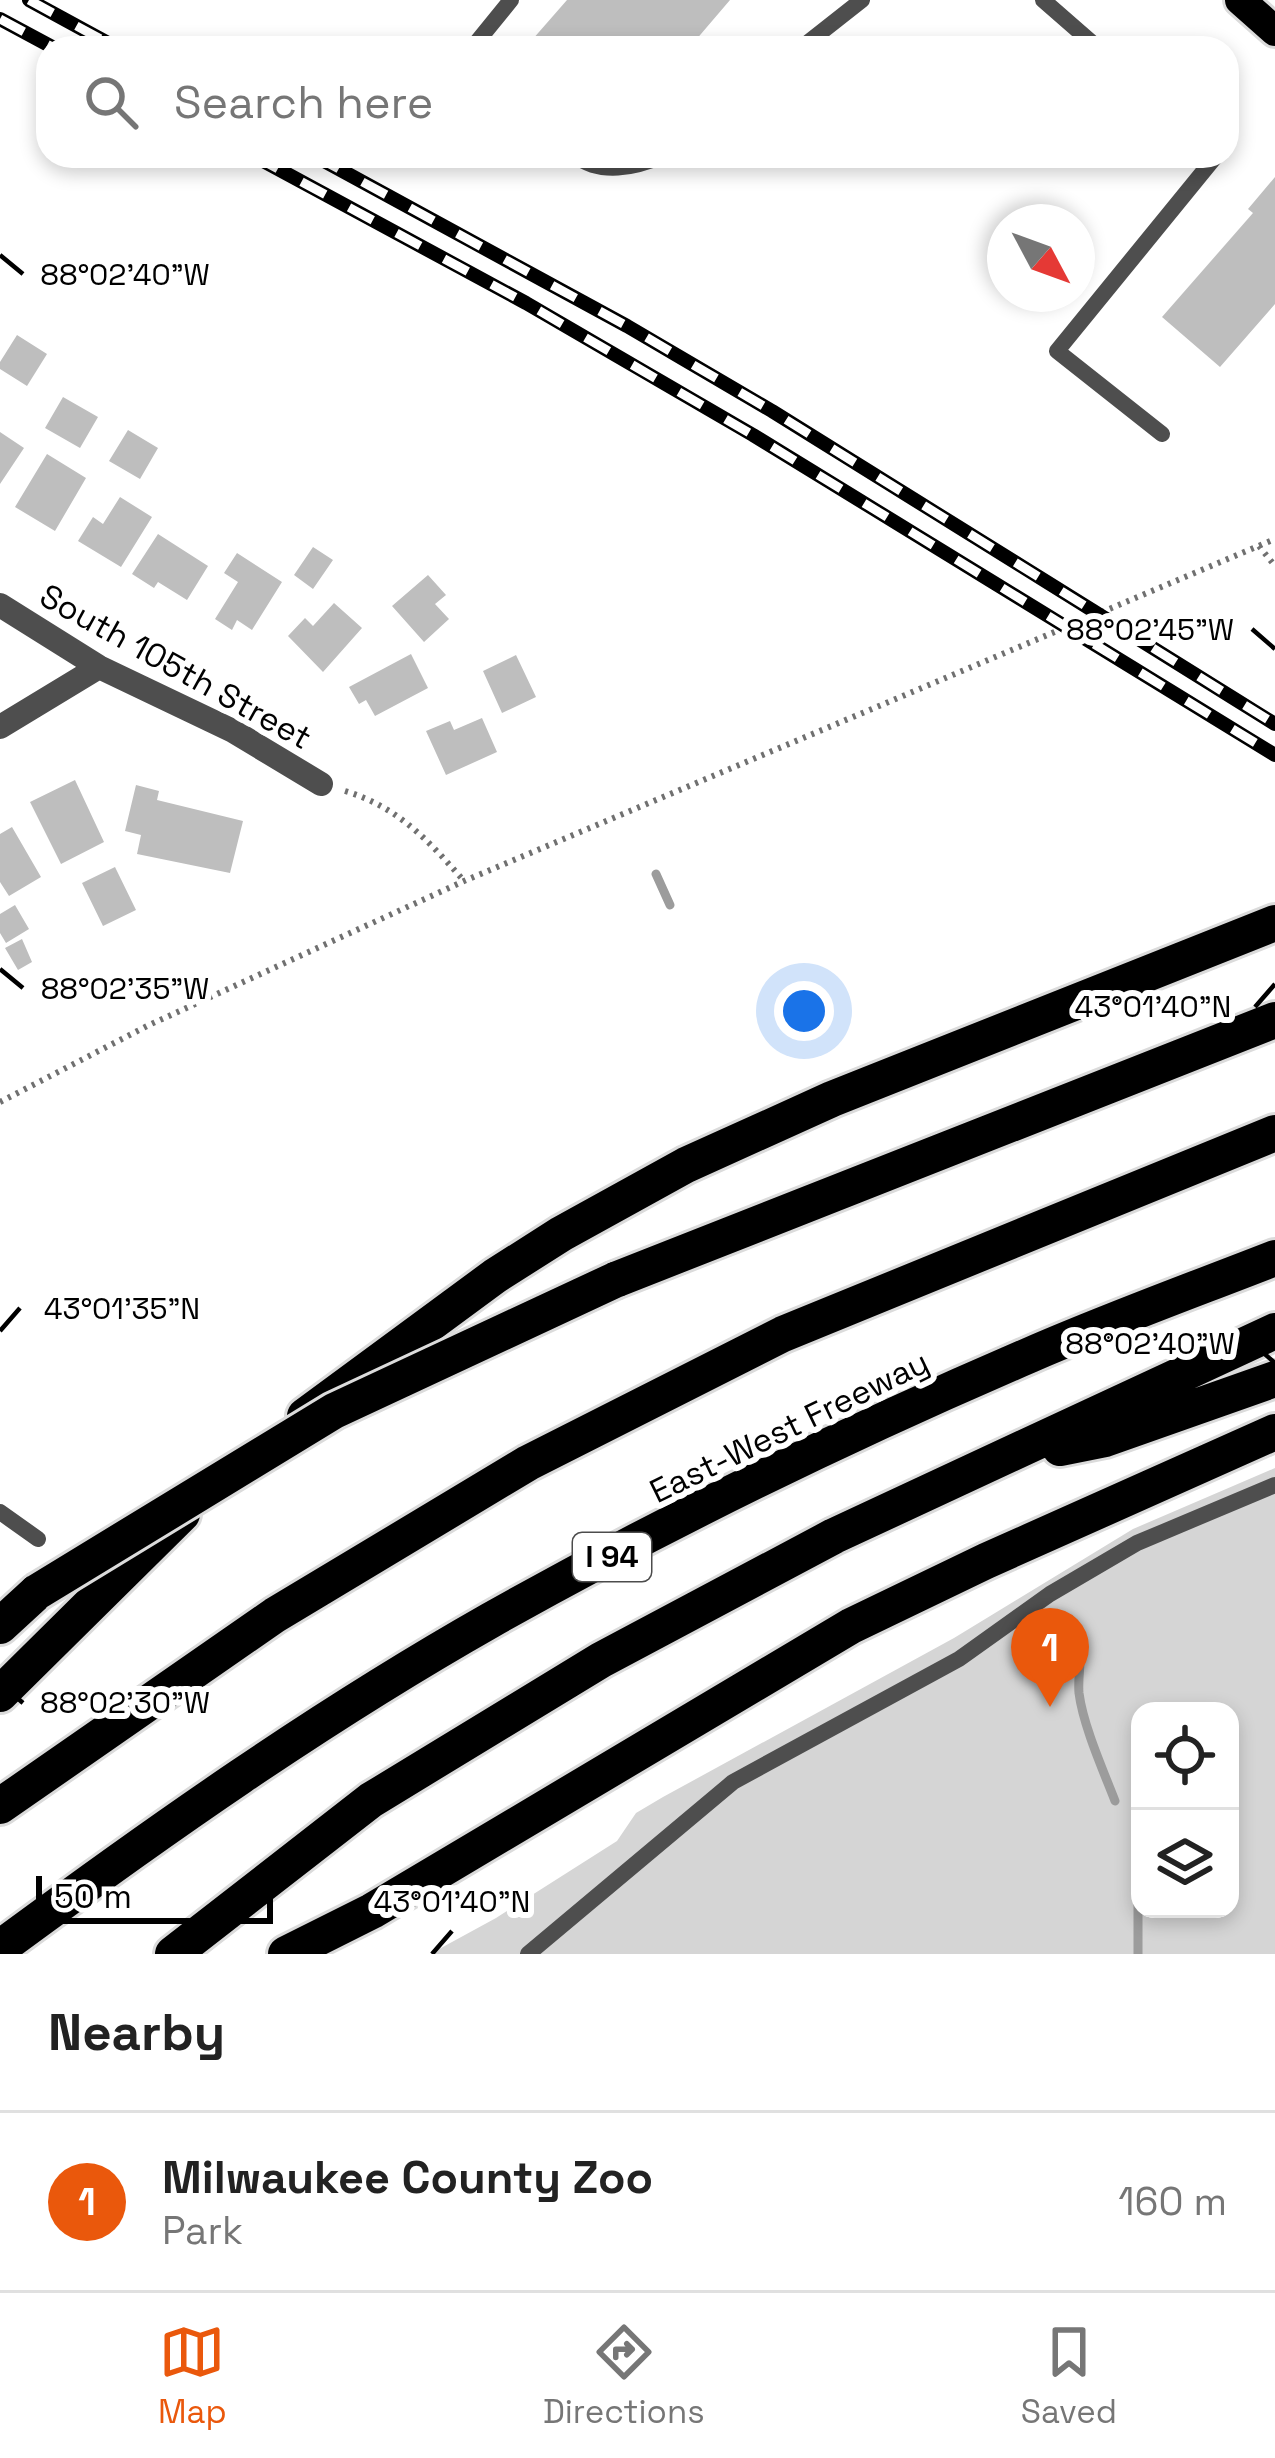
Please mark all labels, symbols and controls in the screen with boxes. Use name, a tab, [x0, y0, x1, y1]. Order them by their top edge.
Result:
search box	[36, 36, 1239, 168]
icon: search	[78, 69, 144, 135]
text: Search here	[174, 74, 433, 131]
north arrow	[987, 204, 1095, 312]
text: 88°02'40"W	[40, 255, 210, 294]
street label: South 105th Street	[32, 575, 319, 759]
text: 88°02'45"W	[1066, 610, 1234, 649]
text: 88°02'35"W	[41, 969, 209, 1008]
your location	[774, 981, 834, 1041]
text: 43°01'40"N	[1075, 987, 1232, 1026]
text: 43°01'35"N	[44, 1289, 200, 1328]
text: 88°02'40"W	[1065, 1324, 1235, 1363]
street label: East-West Freeway	[643, 1341, 936, 1513]
road number: I 94	[573, 1533, 651, 1581]
pin: 1	[1011, 1608, 1089, 1707]
text: 88°02'30"W	[40, 1683, 210, 1722]
map controls	[1131, 1702, 1239, 1918]
button: locate	[1131, 1702, 1239, 1810]
button: layers	[1131, 1810, 1239, 1918]
scale bar	[36, 1870, 273, 1923]
text: 50 m	[54, 1876, 132, 1918]
text: 43°01'40"N	[374, 1882, 531, 1921]
text: Nearby	[48, 2000, 225, 2065]
text: Milwaukee County Zoo	[162, 2149, 653, 2206]
text: 1	[78, 2177, 96, 2226]
text: 160 m	[1118, 2177, 1227, 2226]
text: Park	[162, 2206, 243, 2255]
tab: Map	[158, 2319, 227, 2433]
tab: Directions	[543, 2319, 705, 2433]
tab: Saved	[1021, 2319, 1117, 2433]

